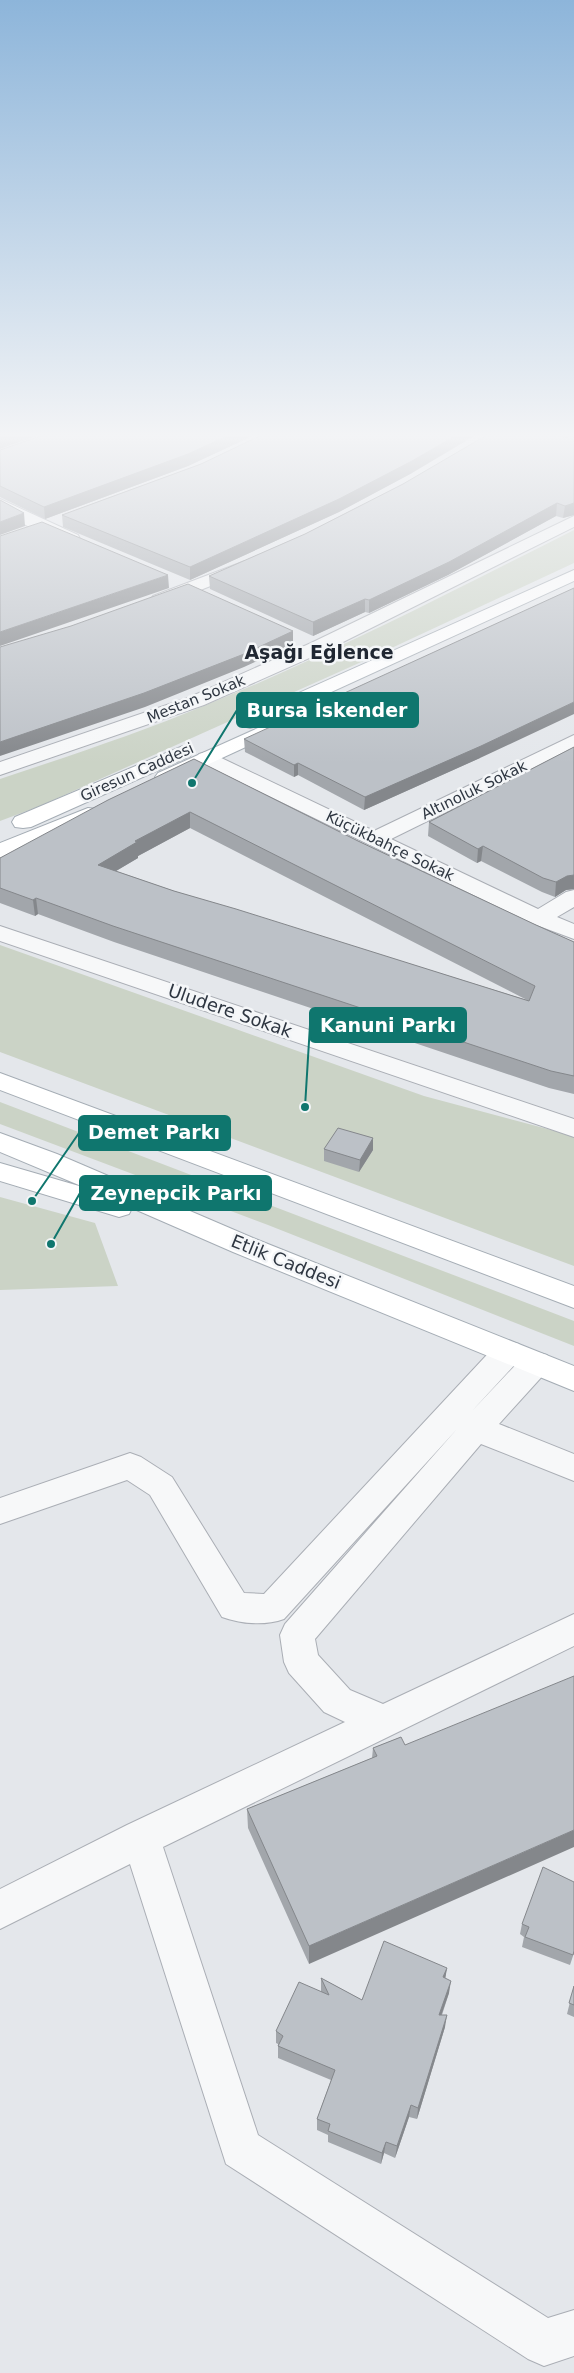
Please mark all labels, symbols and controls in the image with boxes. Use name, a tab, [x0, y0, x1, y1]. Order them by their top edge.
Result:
district label: Aşağı Eğlence	[244, 641, 394, 663]
street label: Mestan Sokak	[144, 671, 248, 727]
callout: Bursa İskender	[237, 693, 418, 727]
text: Bursa İskender	[247, 698, 408, 721]
street label: Giresun Caddesi	[77, 739, 197, 805]
street label: Altınoluk Sokak	[418, 757, 530, 823]
street label: Küçükbahçe Sokak	[323, 807, 457, 885]
street label: Uludere Sokak	[165, 979, 296, 1042]
callout: Kanuni Parkı	[310, 1008, 466, 1042]
text: Kanuni Parkı	[320, 1014, 456, 1036]
callout: Demet Parkı	[79, 1116, 230, 1150]
text: Demet Parkı	[88, 1121, 220, 1143]
callout: Zeynepcik Parkı	[80, 1176, 271, 1210]
text: Zeynepcik Parkı	[91, 1182, 261, 1204]
street label: Etlik Caddesi	[228, 1230, 344, 1293]

